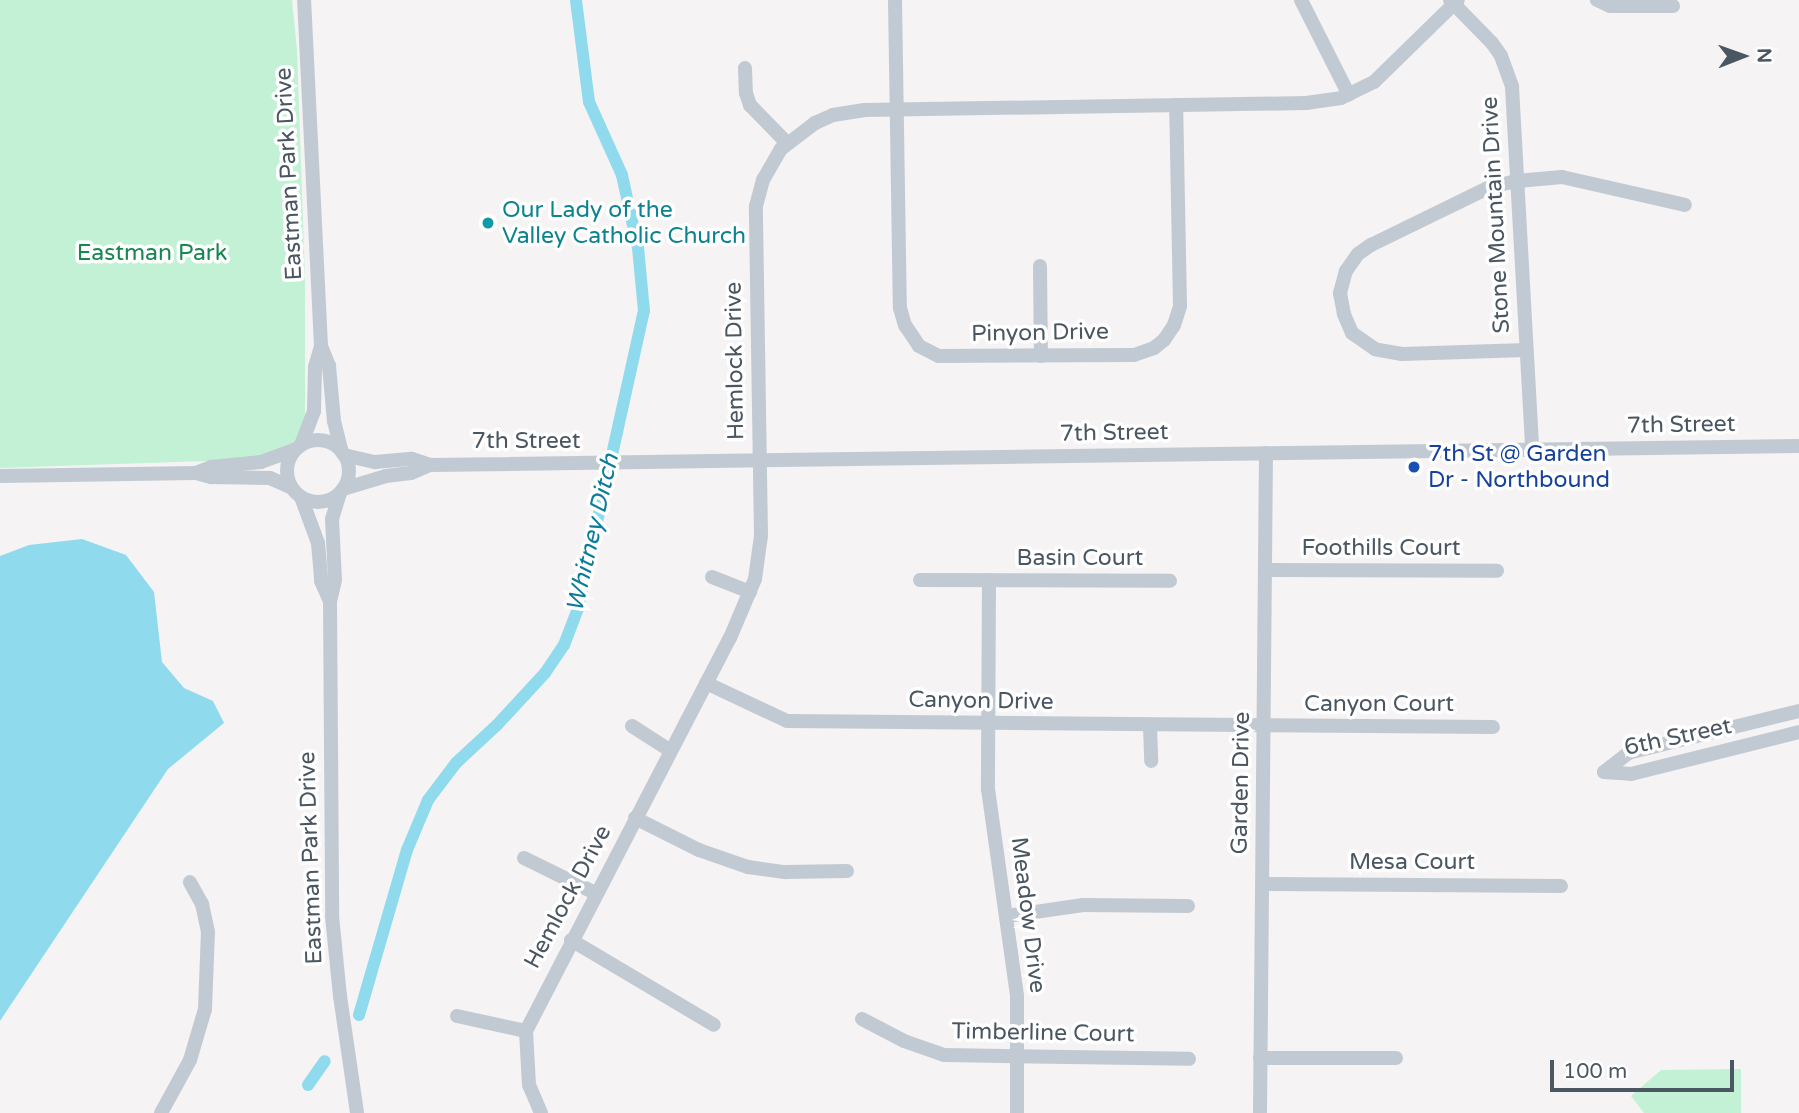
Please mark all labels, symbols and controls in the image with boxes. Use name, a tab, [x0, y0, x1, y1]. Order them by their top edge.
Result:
north arrow	[1708, 21, 1778, 91]
text: N	[1753, 48, 1775, 63]
street label: Eastman Park Drive	[270, 67, 308, 281]
street label: Stone Mountain Drive	[1476, 96, 1516, 334]
place label: Our Lady of the Valley Catholic Church	[502, 196, 746, 250]
marker: Our Lady of the Valley Catholic Church	[480, 215, 496, 231]
park label: Eastman Park	[77, 239, 227, 267]
street label: Hemlock Drive	[720, 282, 750, 440]
street label: Pinyon Drive	[971, 318, 1109, 348]
street label: 7th Street	[1626, 410, 1736, 440]
street label: 7th Street	[1059, 418, 1169, 448]
street label: 7th Street	[472, 427, 580, 455]
place label: 7th St @ Garden Dr - Northbound	[1428, 440, 1610, 494]
water label: Whitney Ditch	[561, 451, 625, 615]
marker: 7th St @ Garden Dr - Northbound	[1406, 459, 1422, 475]
street label: Foothills Court	[1301, 534, 1461, 562]
street label: Basin Court	[1017, 544, 1143, 572]
street label: Canyon Drive	[908, 686, 1054, 716]
street label: Canyon Court	[1304, 690, 1454, 718]
street label: Garden Drive	[1226, 711, 1256, 855]
street label: 6th Street	[1622, 712, 1734, 762]
street label: Eastman Park Drive	[293, 751, 329, 965]
street label: Hemlock Drive	[519, 821, 617, 973]
street label: Meadow Drive	[1005, 835, 1051, 995]
street label: Mesa Court	[1349, 848, 1475, 876]
street label: Timberline Court	[951, 1018, 1135, 1048]
scale bar	[1554, 1046, 1738, 1090]
text: 100 m	[1563, 1059, 1627, 1084]

